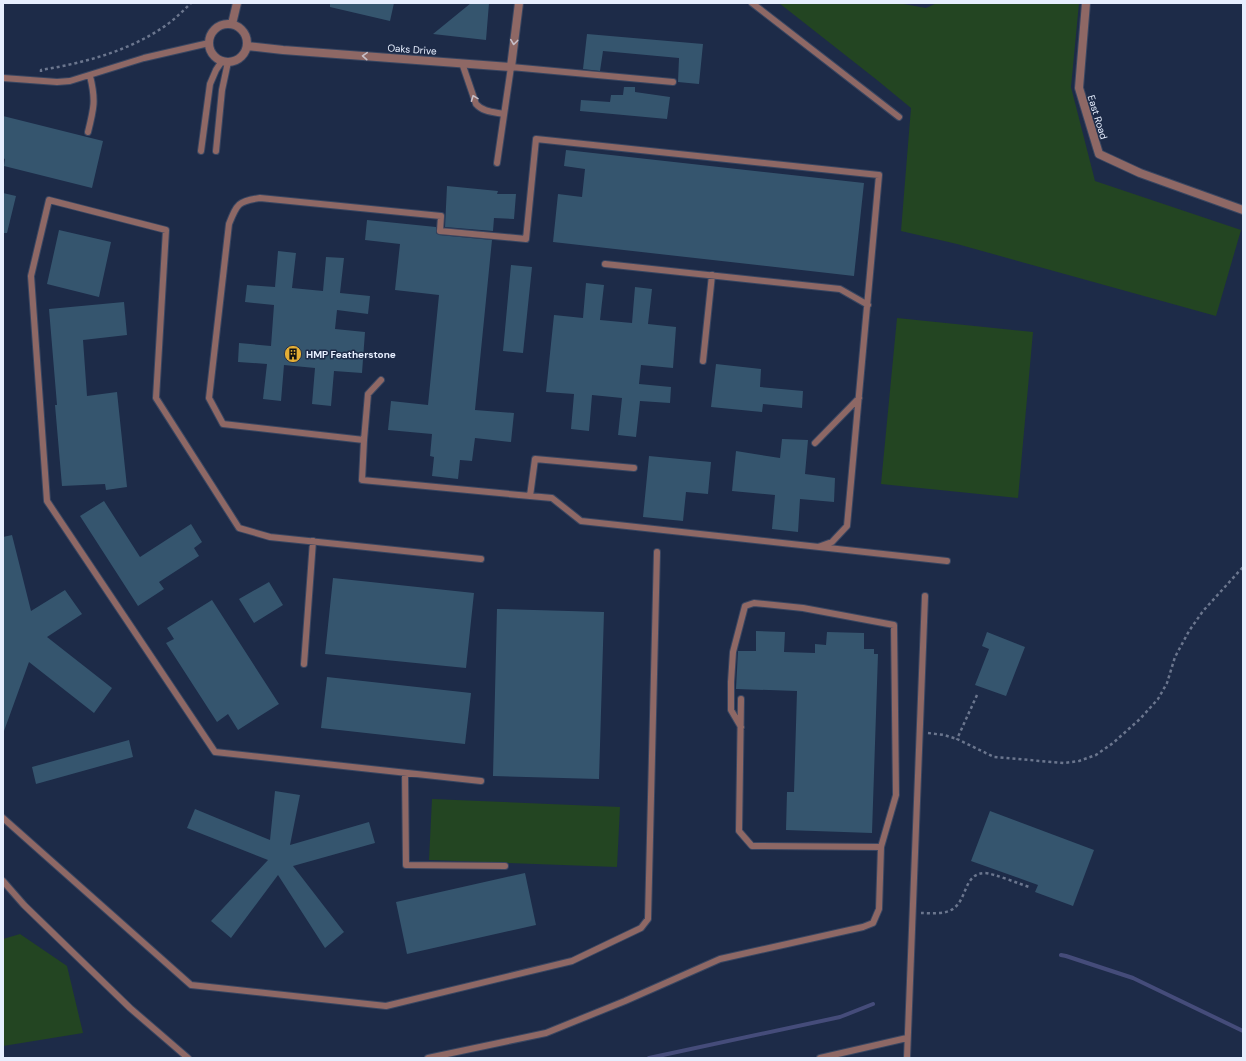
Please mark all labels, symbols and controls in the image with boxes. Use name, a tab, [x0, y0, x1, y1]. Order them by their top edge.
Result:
one-way arrow	[510, 39, 519, 45]
street label: Oaks Drive	[387, 41, 437, 58]
one-way arrow	[362, 51, 368, 60]
street label: East Road	[1085, 93, 1110, 141]
one-way arrow	[471, 95, 479, 102]
building icon: HMP Featherstone	[283, 344, 303, 364]
place label: HMP Featherstone	[306, 348, 396, 361]

